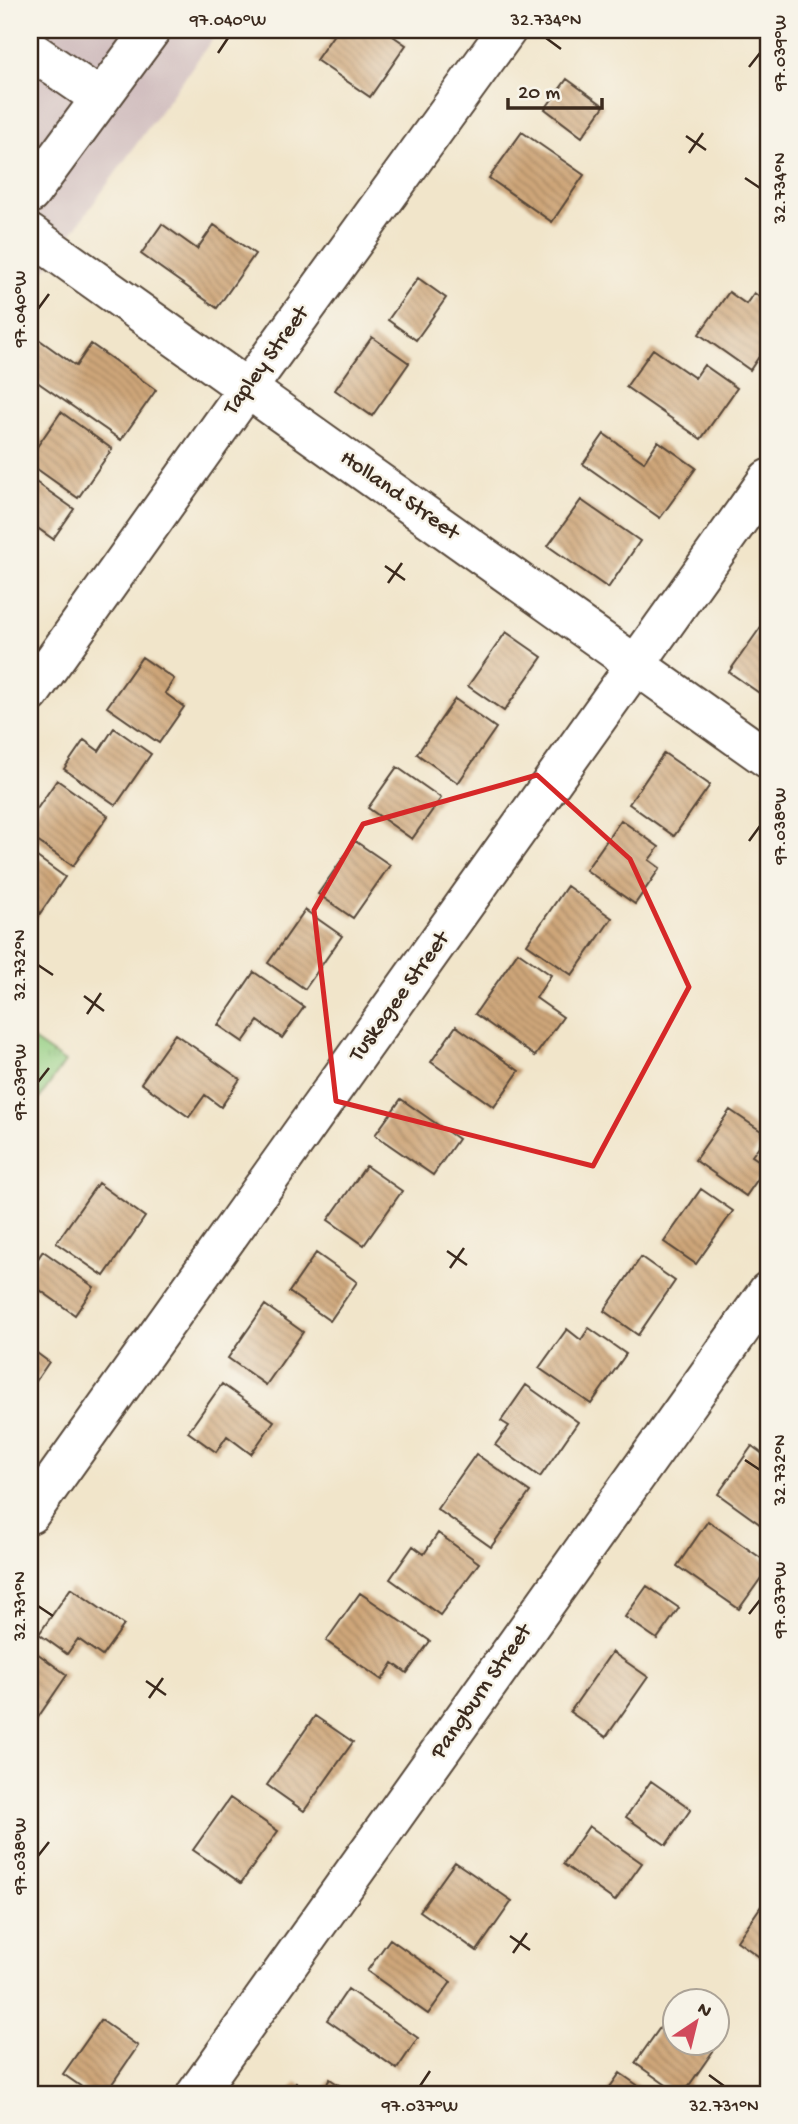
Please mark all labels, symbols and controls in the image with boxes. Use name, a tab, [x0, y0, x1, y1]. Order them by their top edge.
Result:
text: 97.040°W	[189, 11, 266, 32]
text: 32.734°N	[510, 11, 581, 32]
text: 97.039°W	[771, 15, 792, 92]
scale bar	[508, 66, 602, 110]
text: 20 m	[518, 82, 560, 107]
text: 32.734°N	[771, 153, 792, 224]
text: 97.040°W	[11, 271, 32, 348]
street label: Tapley Street	[217, 300, 316, 422]
street label: Holland Street	[334, 445, 465, 548]
text: 97.038°W	[771, 788, 792, 865]
street label: Tuskegee Street	[343, 926, 457, 1069]
text: 32.732°N	[11, 929, 32, 1002]
text: 97.039°W	[11, 1044, 32, 1121]
text: 32.732°N	[771, 1434, 792, 1507]
text: 97.037°W	[771, 1562, 792, 1639]
text: 32.731°N	[11, 1571, 32, 1642]
street label: Pangburn Street	[425, 1618, 539, 1765]
text: 97.038°W	[11, 1818, 32, 1895]
north arrow	[662, 1988, 732, 2058]
text: N	[692, 1998, 715, 2024]
text: 97.037°W	[381, 2097, 458, 2118]
text: 32.731°N	[688, 2097, 759, 2118]

